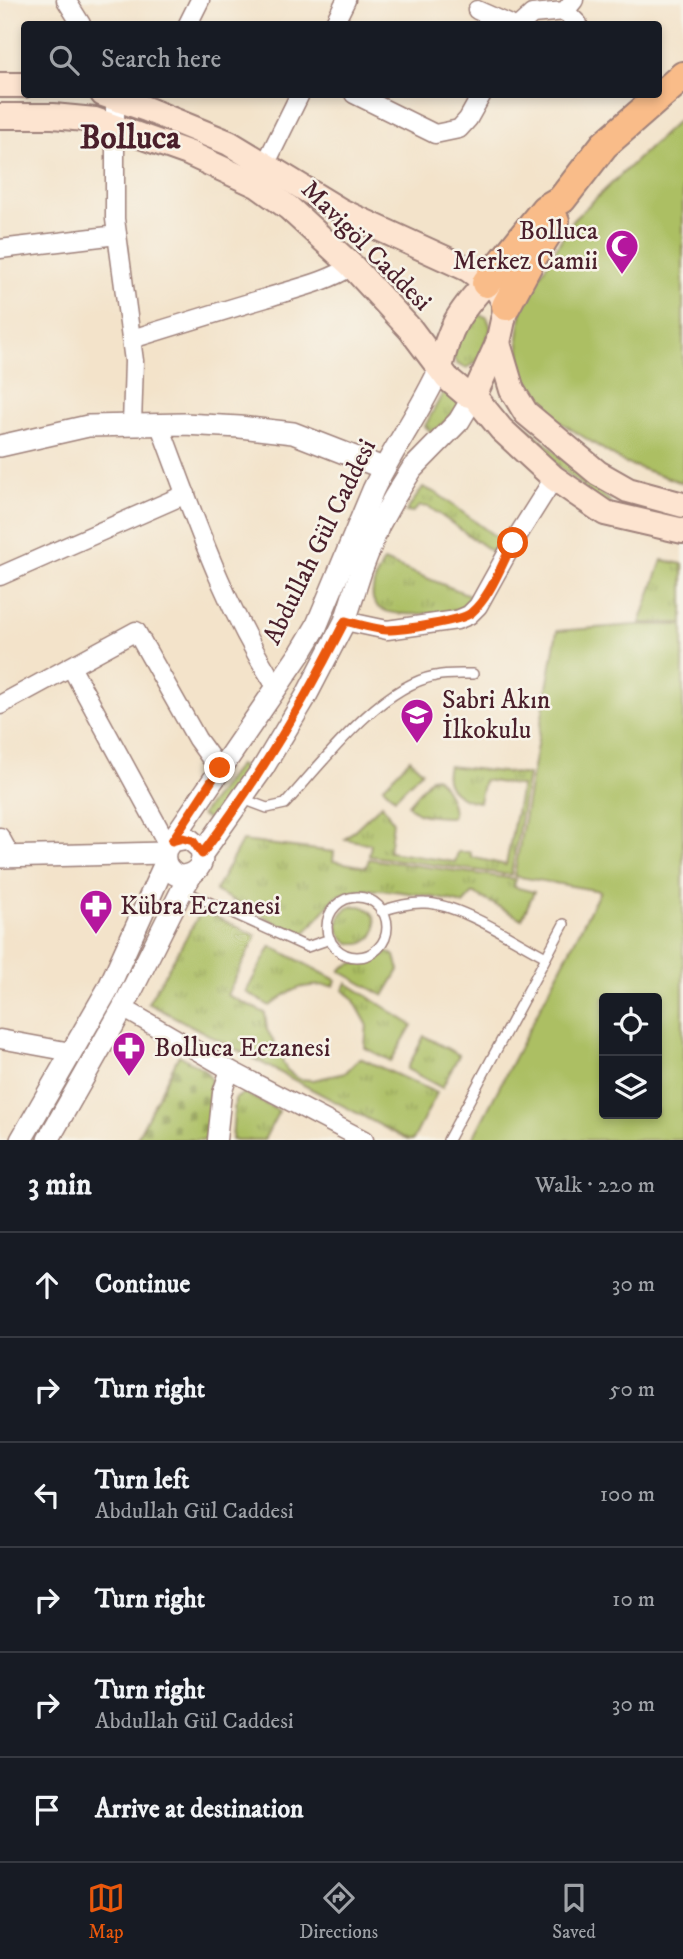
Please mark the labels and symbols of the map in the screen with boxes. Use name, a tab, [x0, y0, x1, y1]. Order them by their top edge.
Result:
district label: Bolluca	[80, 118, 181, 159]
street label: Mavigöl Caddesi	[294, 174, 438, 318]
place label: Bolluca Merkez Camii	[453, 215, 598, 278]
mosque icon: Bolluca Merkez Camii	[603, 227, 641, 276]
street label: Abdullah Gül Caddesi	[256, 434, 384, 650]
route start	[497, 527, 528, 558]
place label: Sabri Akın İlkokulu	[442, 684, 551, 747]
school or university icon: Sabri Akın İlkokulu	[398, 696, 436, 745]
route end	[204, 752, 235, 783]
pharmacy icon: Kübra Eczanesi	[77, 887, 115, 936]
place label: Kübra Eczanesi	[120, 890, 281, 923]
pharmacy icon: Bolluca Eczanesi	[110, 1029, 148, 1078]
place label: Bolluca Eczanesi	[154, 1032, 330, 1065]

